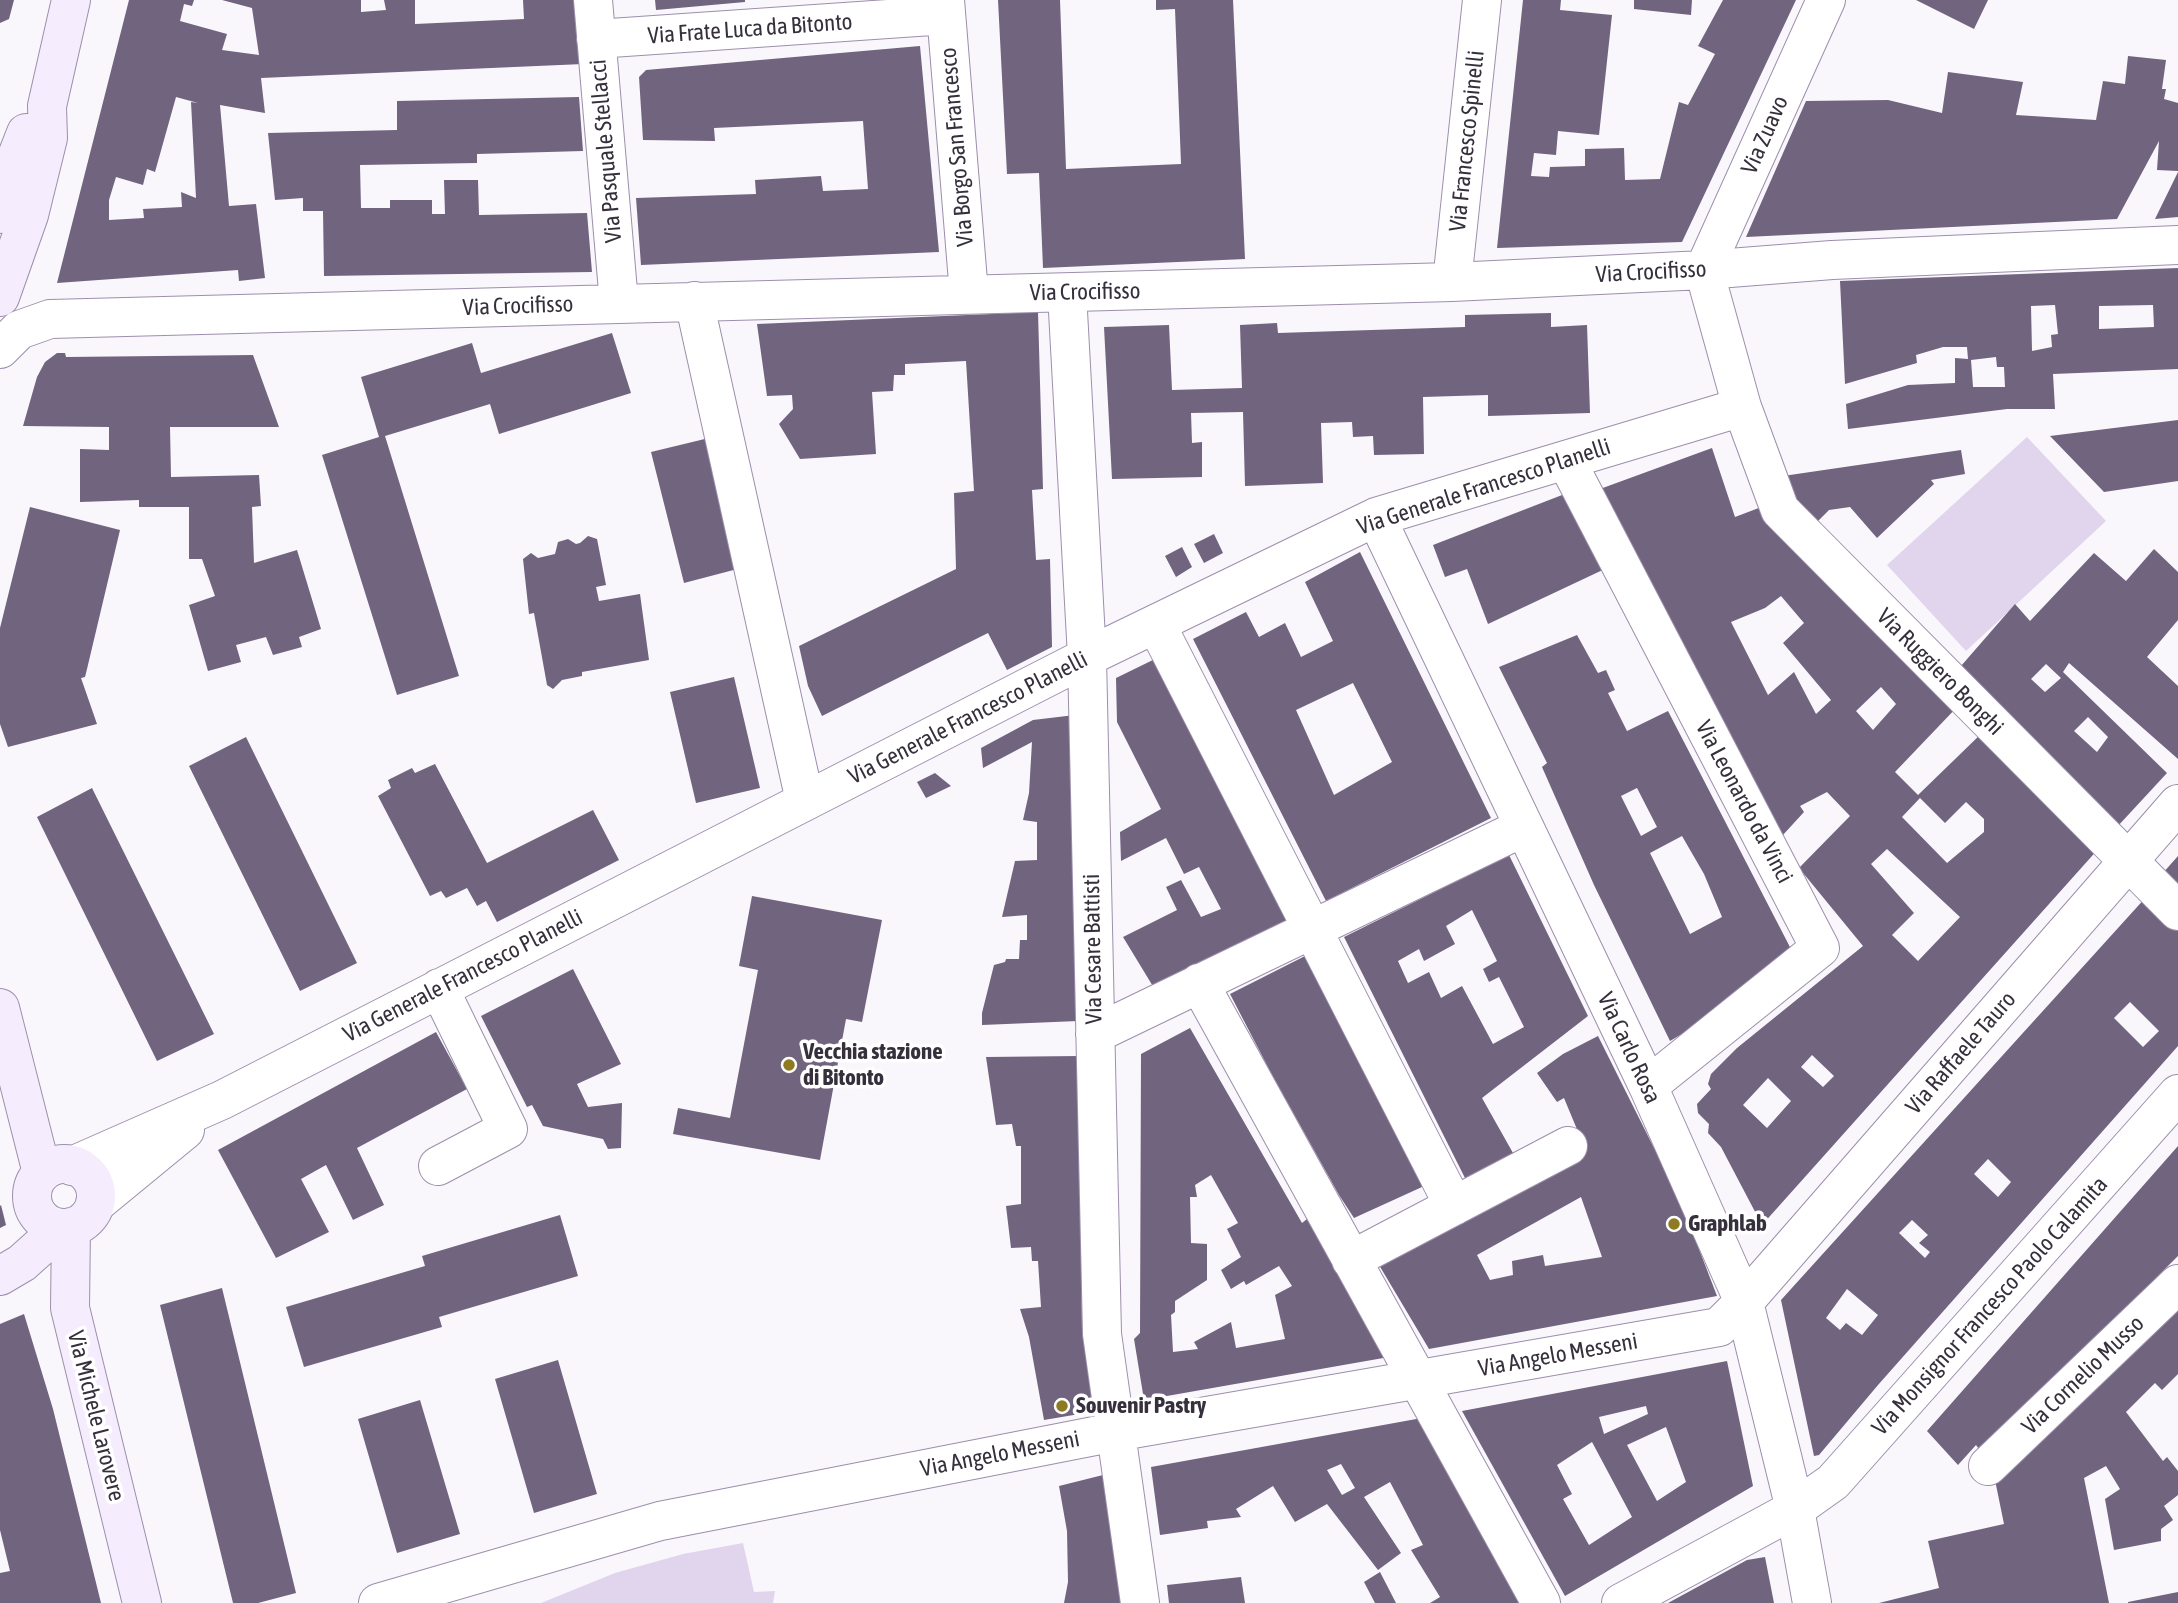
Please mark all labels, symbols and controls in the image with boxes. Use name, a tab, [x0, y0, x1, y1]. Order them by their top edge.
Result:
street label: Via Frate Luca da Bitonto	[647, 8, 853, 50]
street label: Via Borgo San Francesco	[935, 46, 979, 248]
street label: Via Francesco Spinelli	[1444, 49, 1490, 233]
street label: Via Pasquale Stellacci	[584, 58, 628, 244]
street label: Via Zuavo	[1736, 92, 1794, 178]
street label: Via Crocifisso	[1595, 255, 1707, 289]
street label: Via Crocifisso	[1029, 277, 1141, 307]
street label: Via Crocifisso	[462, 290, 574, 322]
street label: Via Generale Francesco Planelli	[1354, 433, 1614, 541]
street label: Via Ruggiero Bonghi	[1871, 603, 2009, 741]
street label: Via Generale Francesco Planelli	[844, 646, 1092, 790]
street label: Via Leonardo da Vinci	[1690, 716, 1798, 888]
street label: Via Cesare Battisti	[1078, 873, 1108, 1025]
street label: Via Generale Francesco Planelli	[339, 904, 587, 1048]
street label: Via Raffaele Tauro	[1900, 986, 2022, 1120]
street label: Via Carlo Rosa	[1591, 988, 1667, 1108]
place label: Vecchia stazione di Bitonto	[803, 1038, 943, 1092]
marker: Vecchia stazione di Bitonto	[781, 1057, 797, 1073]
street label: Via Monsignor Francesco Paolo Calamita	[1866, 1171, 2114, 1441]
place label: Graphlab	[1688, 1210, 1767, 1238]
marker: Graphlab	[1666, 1216, 1682, 1232]
street label: Via Cornelio Musso	[2016, 1310, 2150, 1440]
street label: Via Angelo Messeni	[1476, 1327, 1640, 1383]
street label: Via Michele Larovere	[61, 1328, 131, 1504]
place label: Souvenir Pastry	[1076, 1392, 1206, 1420]
marker: Souvenir Pastry	[1054, 1398, 1070, 1414]
street label: Via Angelo Messeni	[918, 1425, 1082, 1483]

